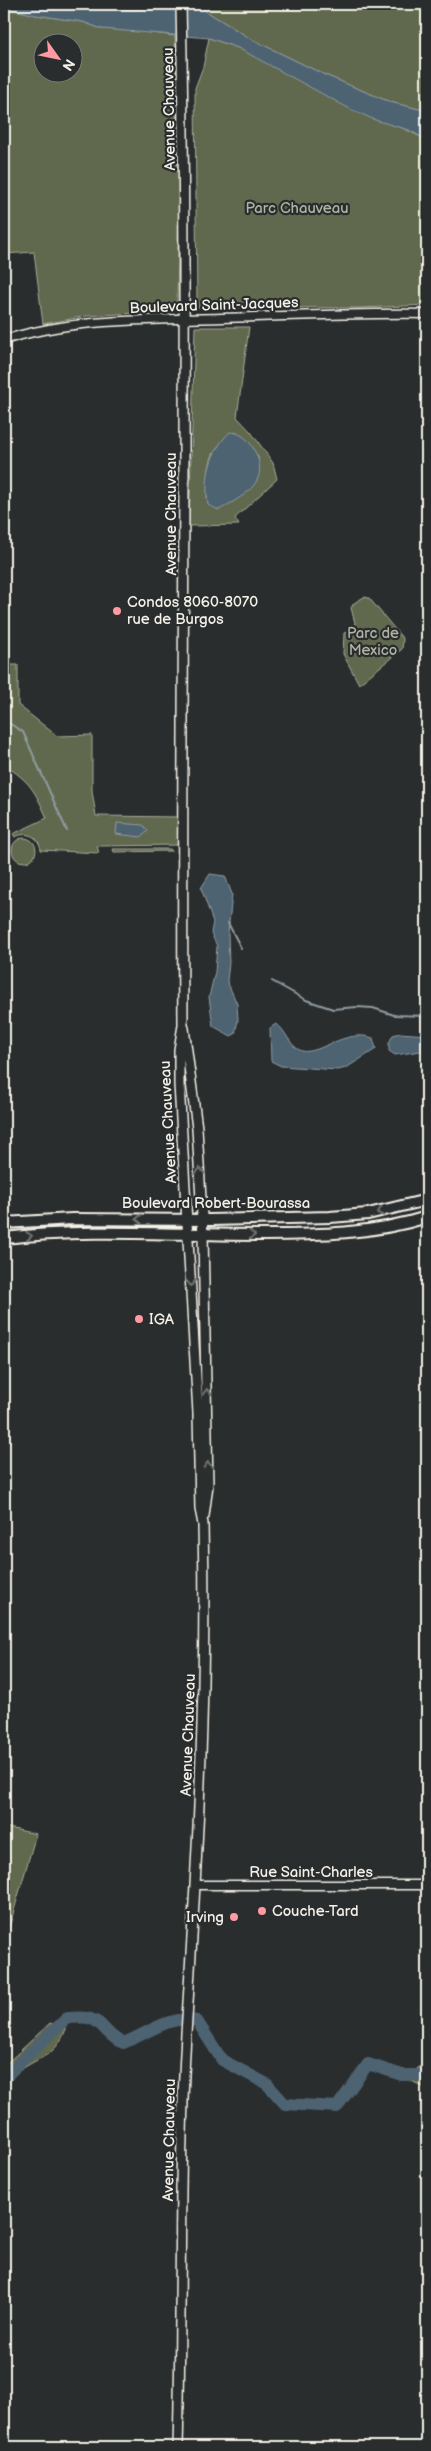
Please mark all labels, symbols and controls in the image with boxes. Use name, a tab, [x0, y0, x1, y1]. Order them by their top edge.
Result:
north arrow	[32, 32, 82, 82]
street label: Avenue Chauveau	[159, 47, 180, 171]
text: N	[58, 56, 78, 74]
park label: Parc Chauveau	[245, 199, 349, 218]
street label: Boulevard Saint-Jacques	[129, 293, 299, 318]
street label: Avenue Chauveau	[162, 453, 181, 575]
place label: Condos 8060-8070 rue de Burgos	[127, 593, 258, 629]
marker: Condos 8060-8070 rue de Burgos	[111, 605, 123, 617]
park label: Parc de Mexico	[347, 624, 399, 660]
street label: Avenue Chauveau	[156, 1060, 181, 1184]
one-way arrow	[194, 1166, 205, 1174]
street label: Boulevard Robert-Bourassa	[122, 1194, 310, 1213]
one-way arrow	[376, 1206, 385, 1216]
one-way arrow	[135, 1214, 142, 1224]
one-way arrow	[248, 1230, 256, 1240]
one-way arrow	[25, 1231, 33, 1242]
one-way arrow	[186, 1280, 197, 1288]
place label: IGA	[149, 1310, 175, 1329]
marker: IGA	[133, 1313, 145, 1325]
one-way arrow	[201, 1388, 212, 1396]
one-way arrow	[203, 1460, 213, 1468]
street label: Avenue Chauveau	[177, 1673, 200, 1797]
street label: Rue Saint-Charles	[249, 1863, 373, 1882]
place label: Couche-Tard	[272, 1902, 359, 1921]
marker: Couche-Tard	[256, 1905, 268, 1917]
place label: Irving	[186, 1908, 224, 1927]
marker: Irving	[228, 1911, 240, 1923]
street label: Avenue Chauveau	[159, 2078, 180, 2202]

